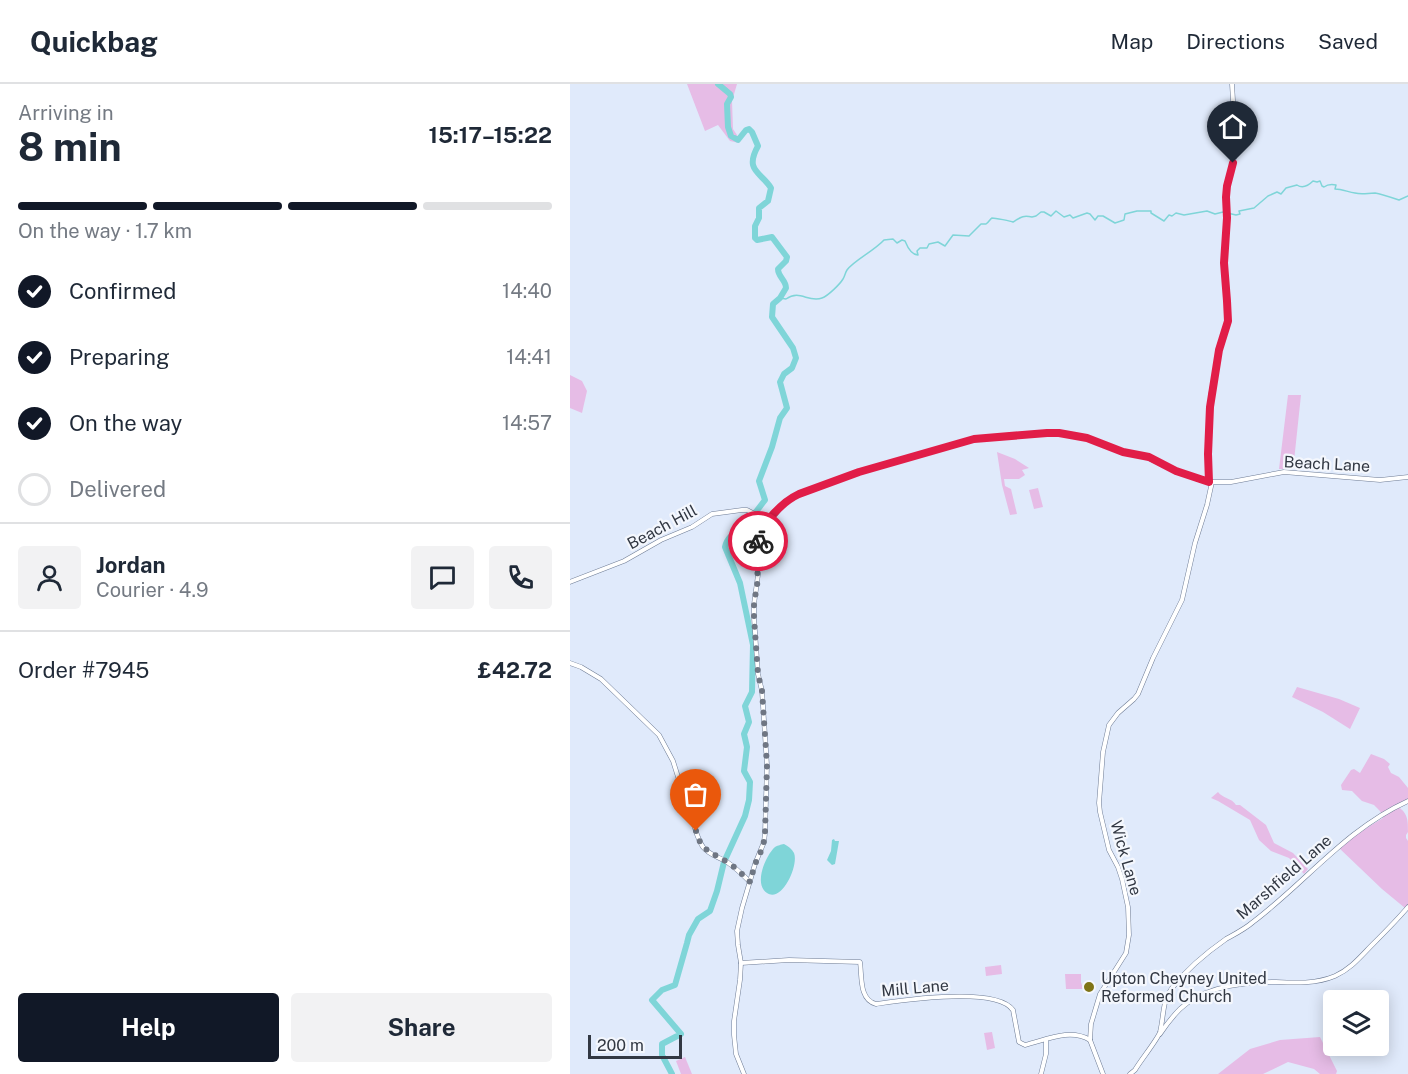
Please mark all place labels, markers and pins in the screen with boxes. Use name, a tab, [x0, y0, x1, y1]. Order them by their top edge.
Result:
pin	[1207, 101, 1258, 163]
pin	[670, 769, 721, 831]
place label: Upton Cheyney United Reformed Church	[1101, 969, 1267, 1006]
marker: Upton Cheyney United Reformed Church	[1082, 980, 1096, 994]

